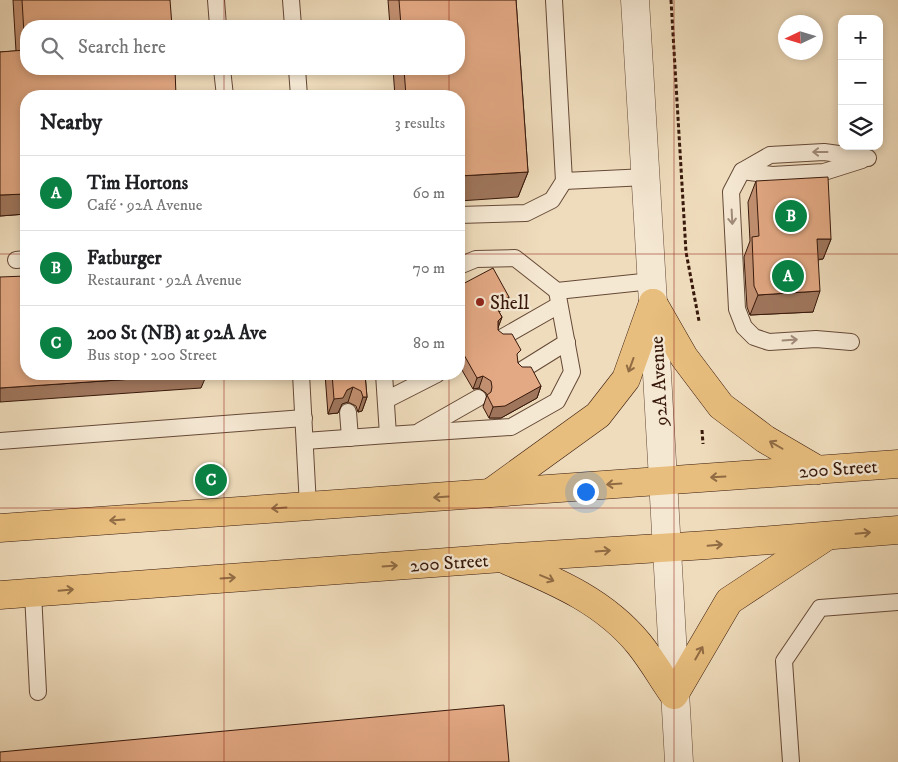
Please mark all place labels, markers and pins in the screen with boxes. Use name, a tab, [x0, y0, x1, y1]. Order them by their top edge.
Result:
pin: B	[775, 197, 807, 235]
pin: A	[772, 257, 804, 295]
place label: Shell	[490, 292, 529, 315]
marker: Shell	[474, 296, 486, 308]
pin: C	[195, 461, 227, 499]

